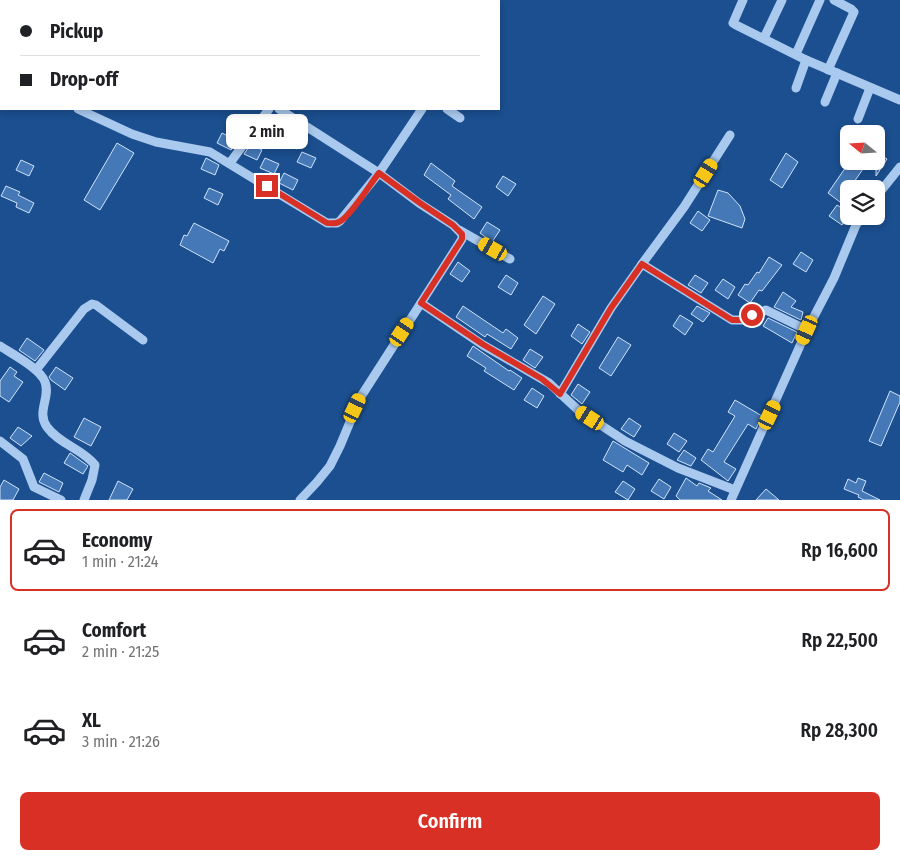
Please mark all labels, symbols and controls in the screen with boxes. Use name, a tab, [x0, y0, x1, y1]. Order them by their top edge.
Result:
text: Pickup	[50, 20, 103, 43]
text: Drop-off	[50, 68, 118, 91]
callout: 2 min	[226, 114, 308, 148]
text: 2 min	[249, 122, 285, 141]
north arrow	[840, 125, 885, 170]
map controls	[840, 125, 885, 225]
car	[691, 156, 720, 190]
route end	[256, 175, 278, 197]
button: layers	[840, 180, 885, 225]
car	[476, 235, 509, 263]
route start	[741, 304, 763, 326]
car	[794, 313, 819, 347]
car	[387, 315, 416, 349]
car	[341, 391, 368, 425]
car	[756, 398, 783, 432]
car	[573, 404, 606, 432]
icon: car	[22, 528, 67, 573]
text: Economy	[82, 529, 152, 552]
text: Rp 16,600	[801, 539, 878, 562]
text: 1 min · 21:24	[82, 552, 159, 571]
icon: car	[22, 618, 67, 663]
text: Comfort	[82, 619, 146, 642]
text: Rp 22,500	[801, 629, 878, 652]
text: 2 min · 21:25	[82, 642, 159, 661]
icon: car	[22, 708, 67, 753]
text: XL	[82, 709, 101, 732]
text: Rp 28,300	[800, 719, 878, 742]
text: 3 min · 21:26	[82, 732, 160, 751]
button: Confirm	[20, 792, 880, 850]

